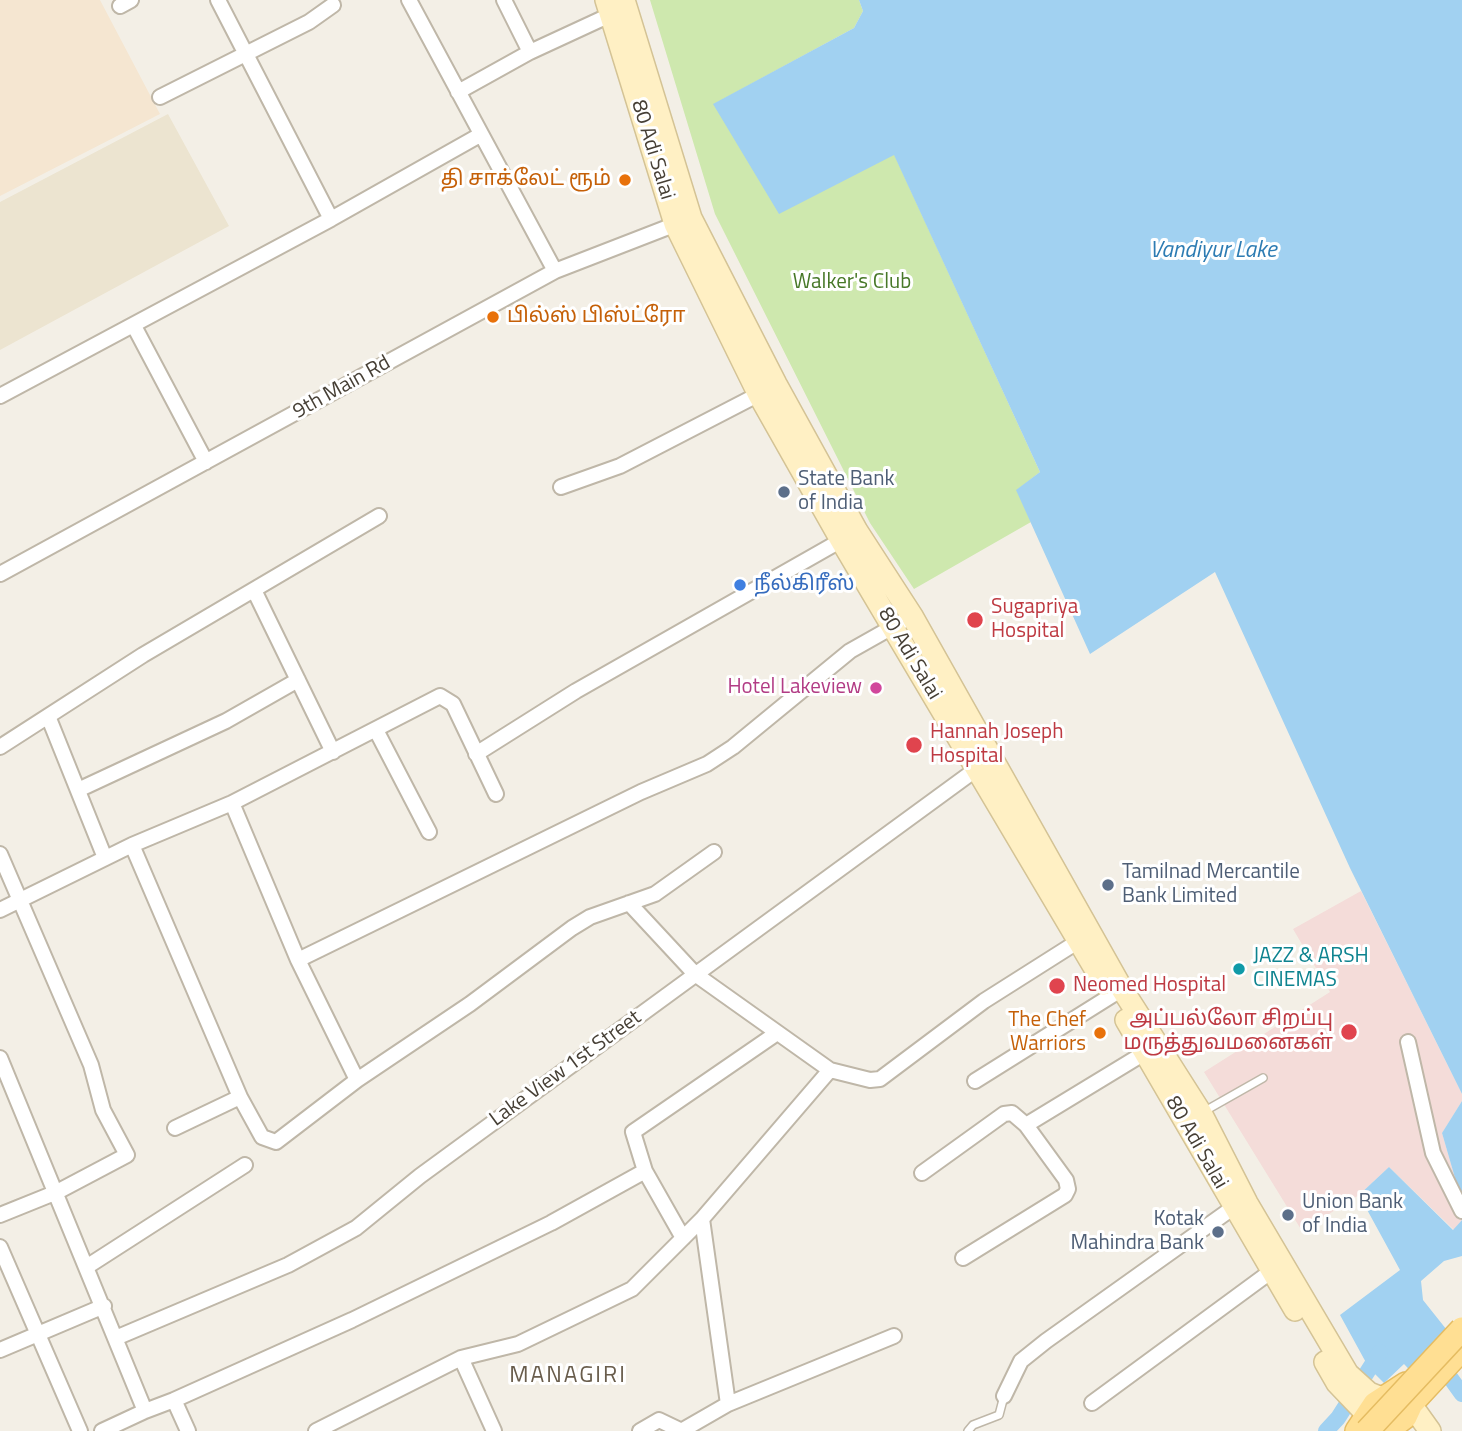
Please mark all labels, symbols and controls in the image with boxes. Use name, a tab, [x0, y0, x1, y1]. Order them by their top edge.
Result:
street label: 80 Adi Salai	[625, 97, 679, 203]
place label: தி சாக்லேட் ரூம்	[441, 167, 611, 193]
marker: தி சாக்லேட் ரூம்	[617, 172, 633, 188]
water label: Vandiyur Lake	[1149, 237, 1277, 265]
park label: Walker's Club	[793, 270, 911, 296]
place label: பில்ஸ் பிஸ்ட்ரோ	[507, 304, 686, 330]
marker: பில்ஸ் பிஸ்ட்ரோ	[485, 309, 501, 325]
street label: 9th Main Rd	[289, 351, 395, 425]
place label: State Bank of India	[798, 467, 894, 517]
marker: State Bank of India	[776, 484, 792, 500]
place label: நீல்கிரீஸ்	[754, 572, 854, 598]
marker: நீல்கிரீஸ்	[732, 577, 748, 593]
place label: Sugapriya Hospital	[991, 595, 1078, 645]
street label: 80 Adi Salai	[872, 603, 946, 705]
marker: Sugapriya Hospital	[965, 610, 985, 630]
place label: Hotel Lakeview	[727, 675, 862, 701]
marker: Hotel Lakeview	[868, 680, 884, 696]
place label: Hannah Joseph Hospital	[930, 720, 1063, 770]
marker: Hannah Joseph Hospital	[904, 735, 924, 755]
place label: Tamilnad Mercantile Bank Limited	[1122, 860, 1300, 910]
marker: Tamilnad Mercantile Bank Limited	[1100, 877, 1116, 893]
place label: JAZZ & ARSH CINEMAS	[1253, 944, 1369, 994]
marker: JAZZ & ARSH CINEMAS	[1231, 961, 1247, 977]
place label: Neomed Hospital	[1073, 973, 1226, 999]
marker: Neomed Hospital	[1047, 976, 1067, 996]
street label: Lake View 1st Street	[485, 1006, 647, 1132]
place label: அப்பல்லோ சிறப்பு மருத்துவமனைகள்	[1124, 1007, 1333, 1057]
place label: The Chef Warriors	[1008, 1008, 1086, 1058]
marker: அப்பல்லோ சிறப்பு மருத்துவமனைகள்	[1339, 1022, 1359, 1042]
marker: The Chef Warriors	[1092, 1025, 1108, 1041]
street label: 80 Adi Salai	[1159, 1092, 1233, 1194]
place label: Union Bank of India	[1302, 1190, 1403, 1240]
place label: Kotak Mahindra Bank	[1070, 1207, 1204, 1257]
marker: Union Bank of India	[1280, 1207, 1296, 1223]
marker: Kotak Mahindra Bank	[1210, 1224, 1226, 1240]
district label: MANAGIRI	[510, 1362, 626, 1390]

